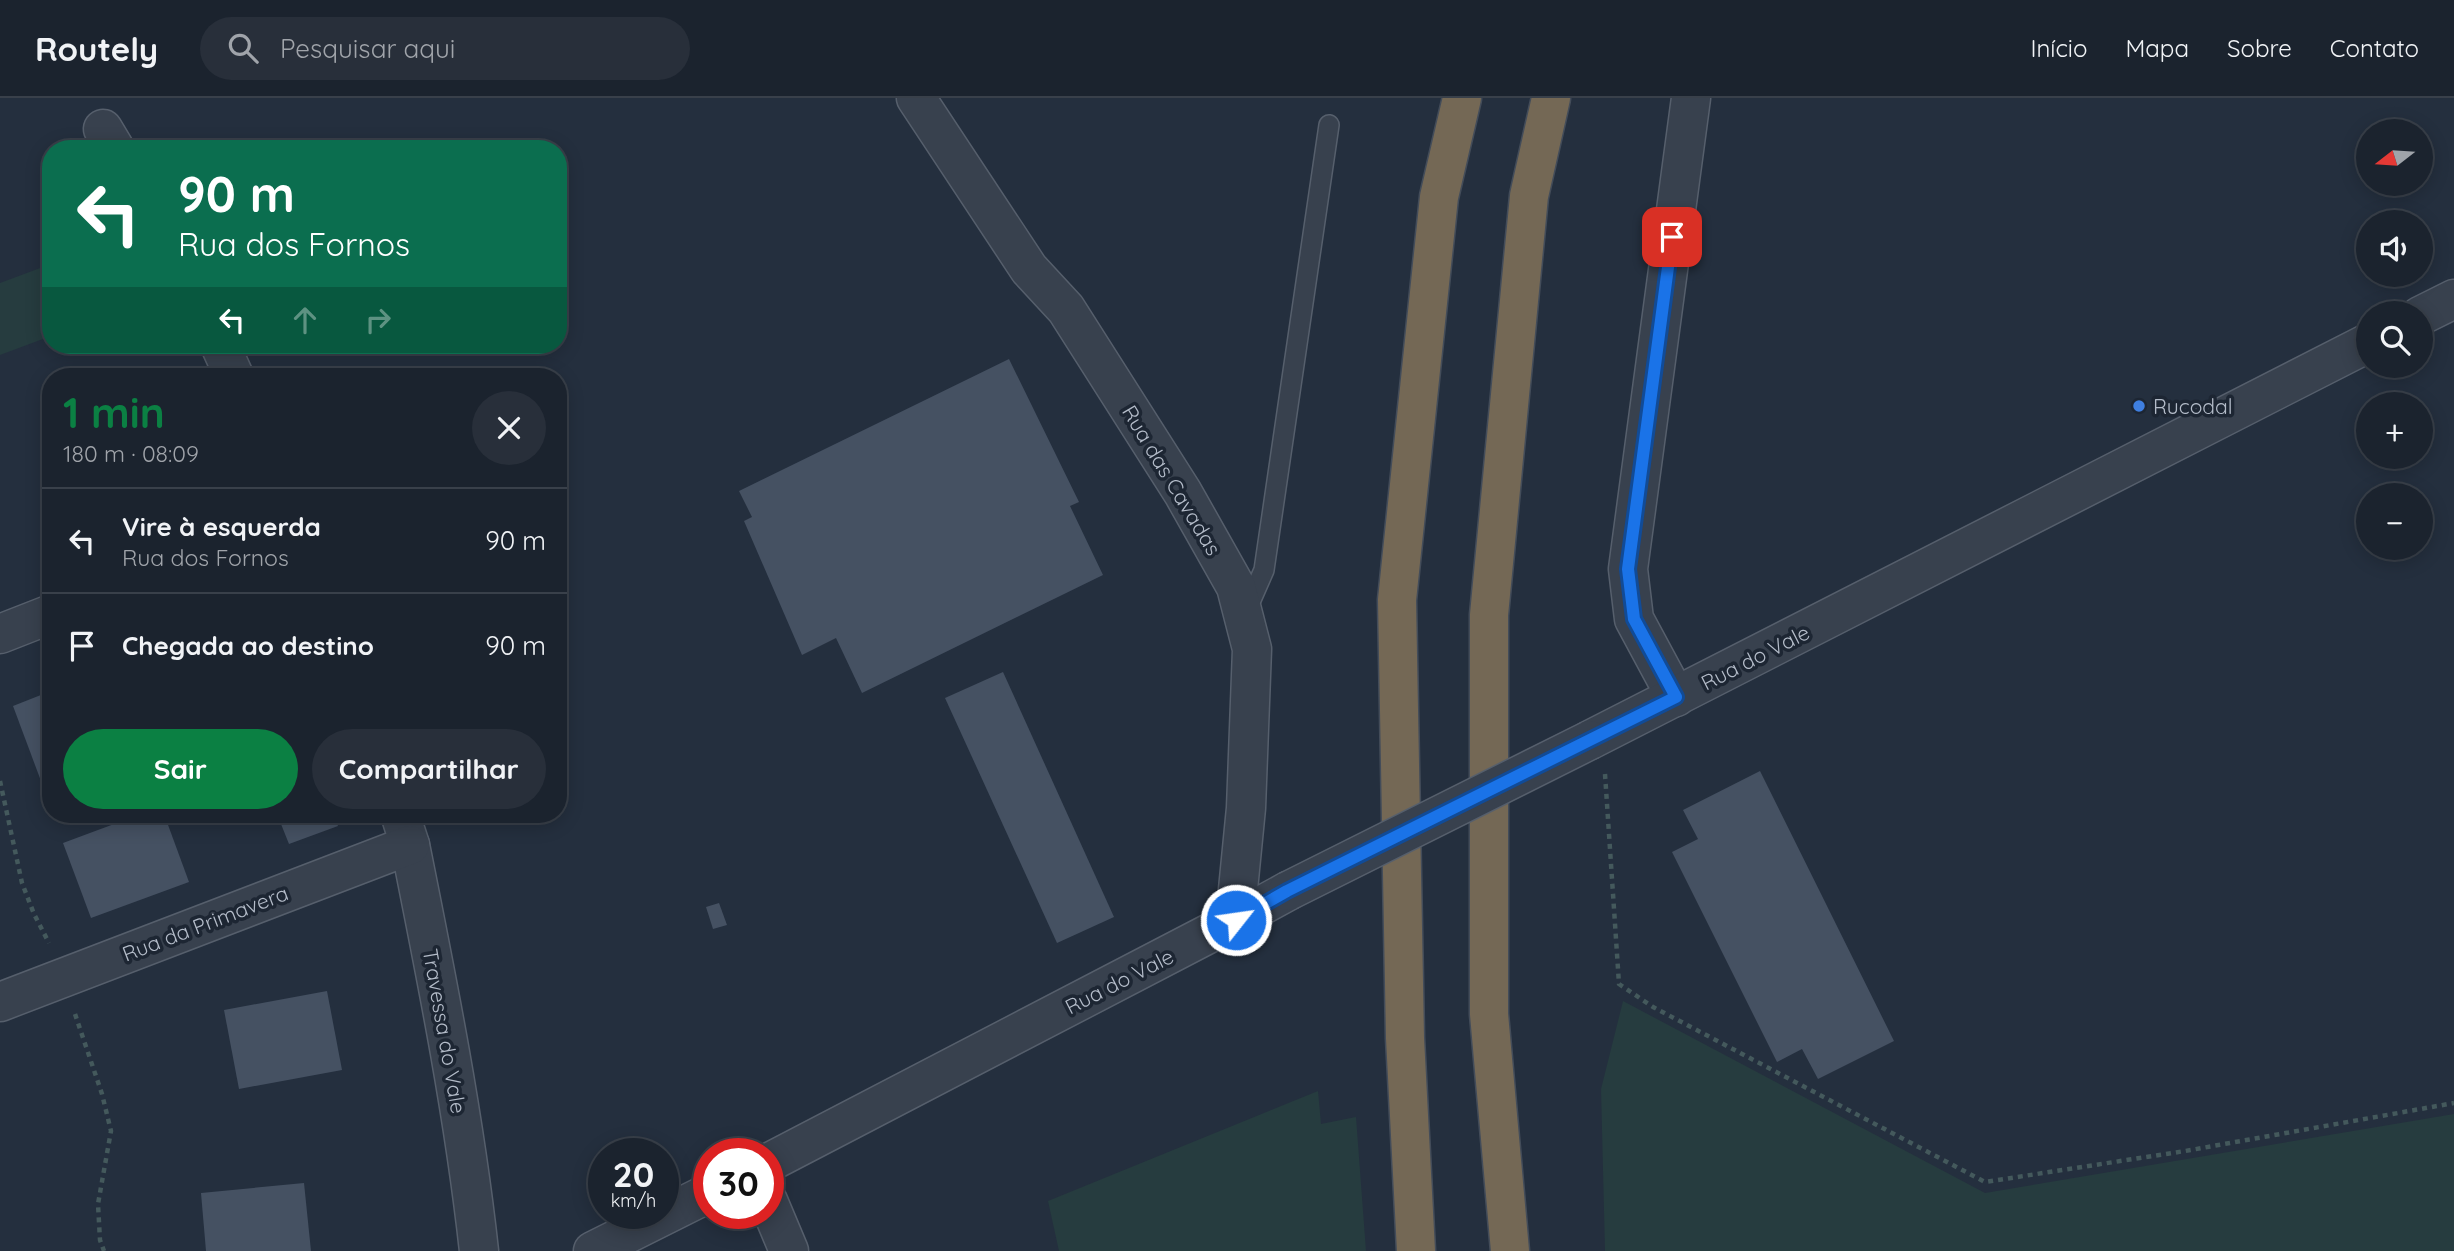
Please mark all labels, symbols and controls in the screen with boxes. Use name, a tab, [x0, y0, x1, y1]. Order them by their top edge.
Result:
search box	[200, 17, 690, 80]
text: Routely	[35, 28, 158, 69]
icon: search	[224, 29, 262, 67]
text: Pesquisar aqui	[280, 32, 455, 65]
text: Início	[2030, 33, 2087, 63]
text: Mapa	[2125, 33, 2189, 63]
text: Sobre	[2227, 33, 2292, 63]
text: Contato	[2330, 33, 2419, 63]
north arrow	[2356, 119, 2432, 196]
map controls	[2356, 119, 2433, 560]
text: 90 m	[178, 163, 295, 224]
icon: left	[63, 168, 154, 259]
pin	[1642, 207, 1702, 267]
button: sound	[2356, 210, 2433, 287]
icon: arrive	[1653, 218, 1691, 256]
text: Rua dos Fornos	[178, 224, 410, 264]
icon: left	[213, 301, 251, 339]
icon: ahead	[286, 301, 324, 339]
icon: right	[359, 301, 397, 339]
button: search	[2356, 301, 2433, 378]
text: 1 min	[63, 386, 165, 439]
button: close	[472, 391, 546, 465]
button: +	[2356, 392, 2433, 469]
place label: Rucodal	[2153, 393, 2233, 419]
marker: Rucodal	[2131, 398, 2147, 414]
street label: Rua das Cavadas	[1117, 400, 1227, 560]
text: 180 m · 08:09	[63, 439, 199, 468]
button: −	[2356, 483, 2433, 560]
text: Vire à esquerda	[122, 510, 321, 543]
icon: left	[63, 522, 101, 560]
text: 90 m	[485, 524, 546, 557]
text: Rua dos Fornos	[122, 543, 289, 572]
street label: Rua do Vale	[1696, 619, 1814, 695]
icon: arrive	[63, 627, 101, 665]
text: Chegada ao destino	[122, 629, 374, 662]
text: 90 m	[485, 629, 546, 662]
button: Sair	[63, 729, 298, 809]
button: Compartilhar	[312, 729, 546, 809]
street label: Rua da Primavera	[118, 879, 292, 967]
position arrow	[1199, 883, 1273, 957]
street label: Rua do Vale	[1060, 943, 1178, 1019]
street label: Travessa do Vale	[418, 947, 472, 1115]
speed limit sign: 30	[693, 1138, 784, 1229]
text: 20	[613, 1152, 654, 1196]
text: km/h	[611, 1189, 656, 1212]

